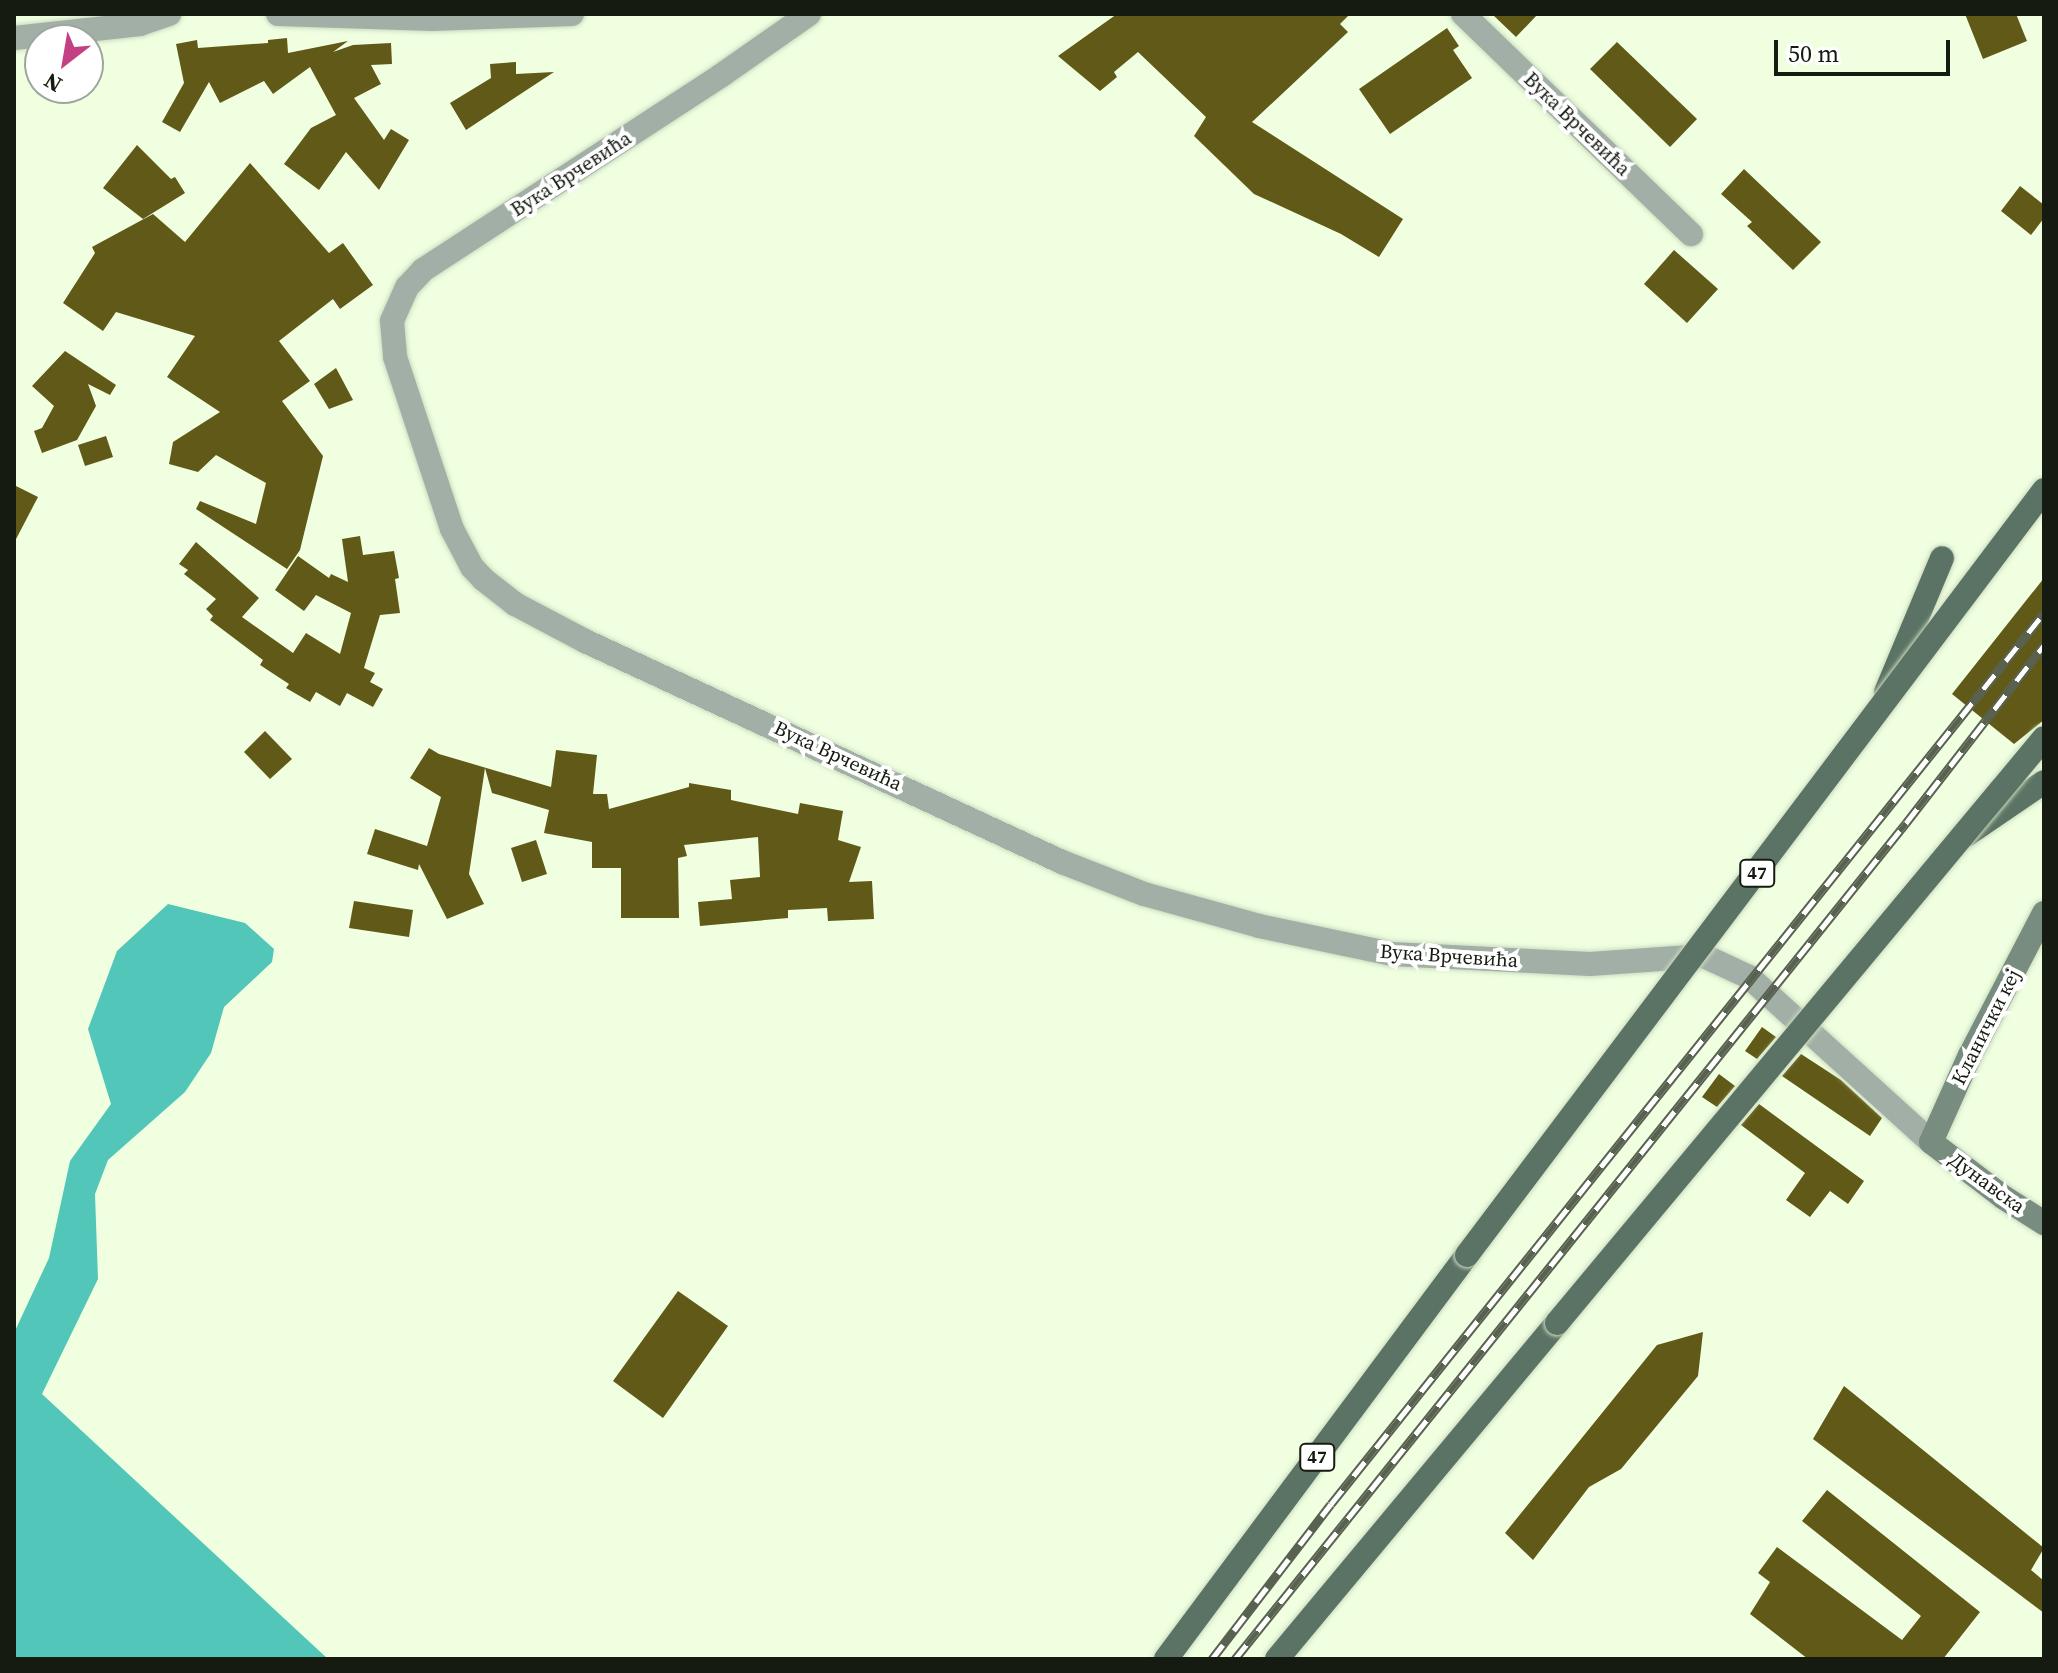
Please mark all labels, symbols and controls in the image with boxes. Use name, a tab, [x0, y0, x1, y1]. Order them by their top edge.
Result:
north arrow	[24, 24, 104, 104]
scale bar	[1778, 24, 1954, 74]
text: 50 m	[1788, 37, 1839, 70]
text: N	[38, 66, 67, 100]
street label: Вука Врчевића	[1519, 67, 1635, 181]
street label: Вука Врчевића	[506, 126, 636, 222]
street label: Вука Врчевића	[770, 716, 906, 796]
road number: 47	[1739, 859, 1775, 887]
street label: Вука Врчевића	[1379, 939, 1519, 973]
street label: Кланички кеј	[1947, 965, 2025, 1089]
street label: Дунавска	[1944, 1147, 2030, 1219]
road number: 47	[1299, 1443, 1335, 1471]

